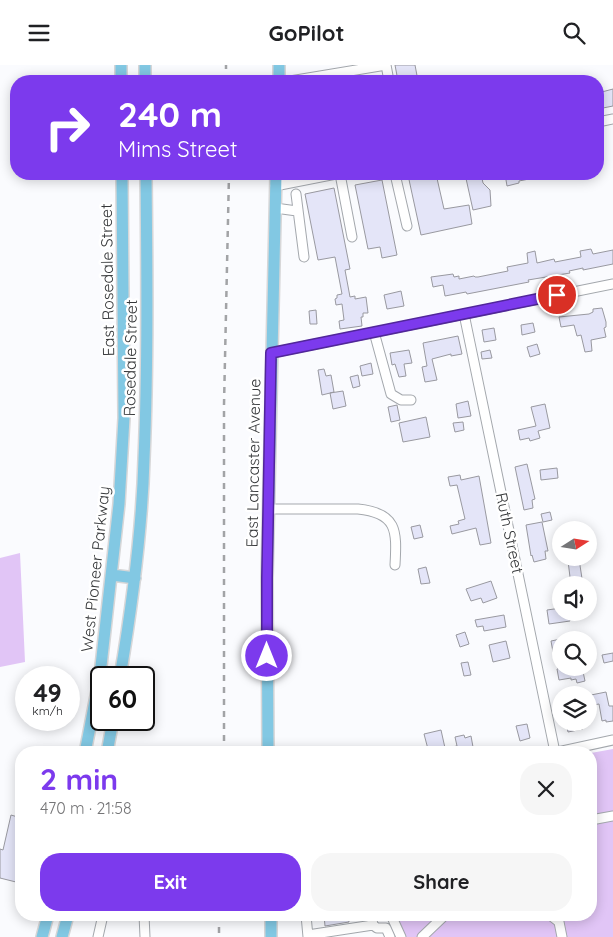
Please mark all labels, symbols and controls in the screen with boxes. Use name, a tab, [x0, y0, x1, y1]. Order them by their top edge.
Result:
icon: menu	[25, 19, 53, 47]
text: GoPilot	[269, 19, 344, 47]
icon: search	[560, 19, 588, 47]
text: 240 m	[118, 92, 222, 136]
icon: right	[35, 95, 100, 160]
text: Mims Street	[118, 135, 237, 163]
street label: East Rosedale Street	[96, 203, 118, 357]
pin	[536, 274, 578, 316]
icon: arrive	[543, 281, 571, 309]
street label: Rosedale Street	[119, 299, 141, 417]
street label: East Lancaster Avenue	[242, 379, 264, 547]
street label: West Pioneer Parkway	[76, 485, 114, 653]
street label: Ruth Street	[492, 491, 528, 575]
north arrow	[552, 521, 598, 566]
map controls	[552, 521, 597, 731]
button: sound	[552, 576, 597, 621]
position arrow	[240, 629, 292, 681]
button: search	[552, 631, 597, 676]
speed limit sign: 60	[90, 666, 155, 731]
text: 49	[33, 677, 62, 708]
button: layers	[552, 686, 597, 731]
text: km/h	[32, 703, 63, 718]
text: 2 min	[40, 760, 118, 798]
button: close	[520, 763, 572, 815]
text: 470 m · 21:58	[40, 798, 132, 818]
button: Exit	[40, 853, 301, 911]
button: Share	[311, 853, 572, 911]

